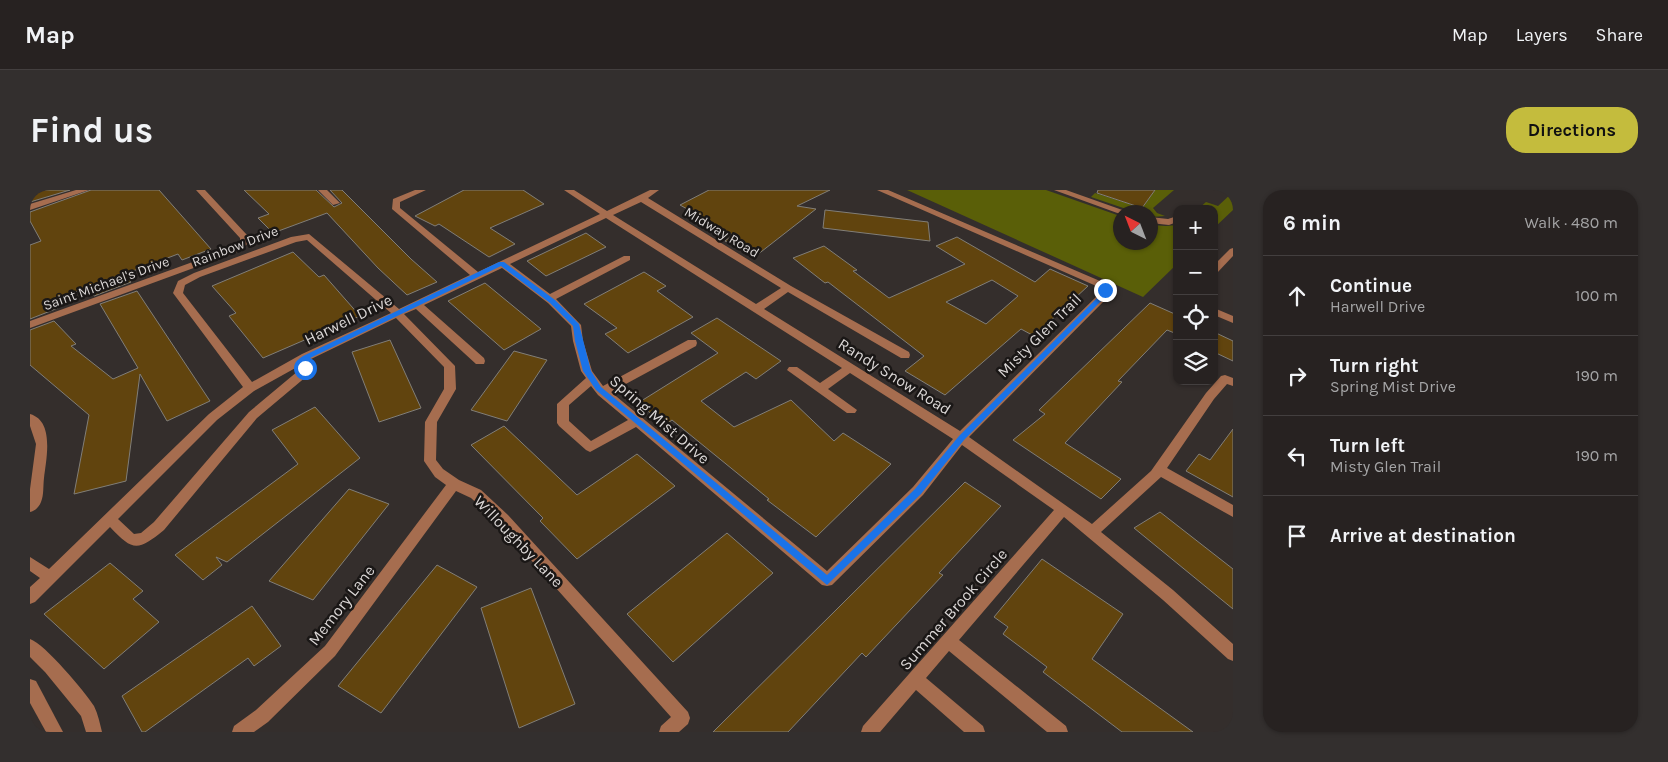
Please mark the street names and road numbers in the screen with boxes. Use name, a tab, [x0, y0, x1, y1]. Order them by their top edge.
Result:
street label: Midway Road	[681, 203, 762, 261]
street label: Rainbow Drive	[190, 222, 281, 271]
street label: Saint Michael's Drive	[41, 253, 172, 314]
street label: Misty Glen Trail	[993, 289, 1085, 381]
street label: Harwell Drive	[301, 290, 395, 349]
street label: Randy Snow Road	[835, 334, 955, 419]
street label: Spring Mist Drive	[606, 371, 713, 468]
street label: Willoughby Lane	[470, 492, 567, 591]
street label: Summer Brook Circle	[896, 545, 1011, 674]
street label: Memory Lane	[304, 561, 379, 649]

